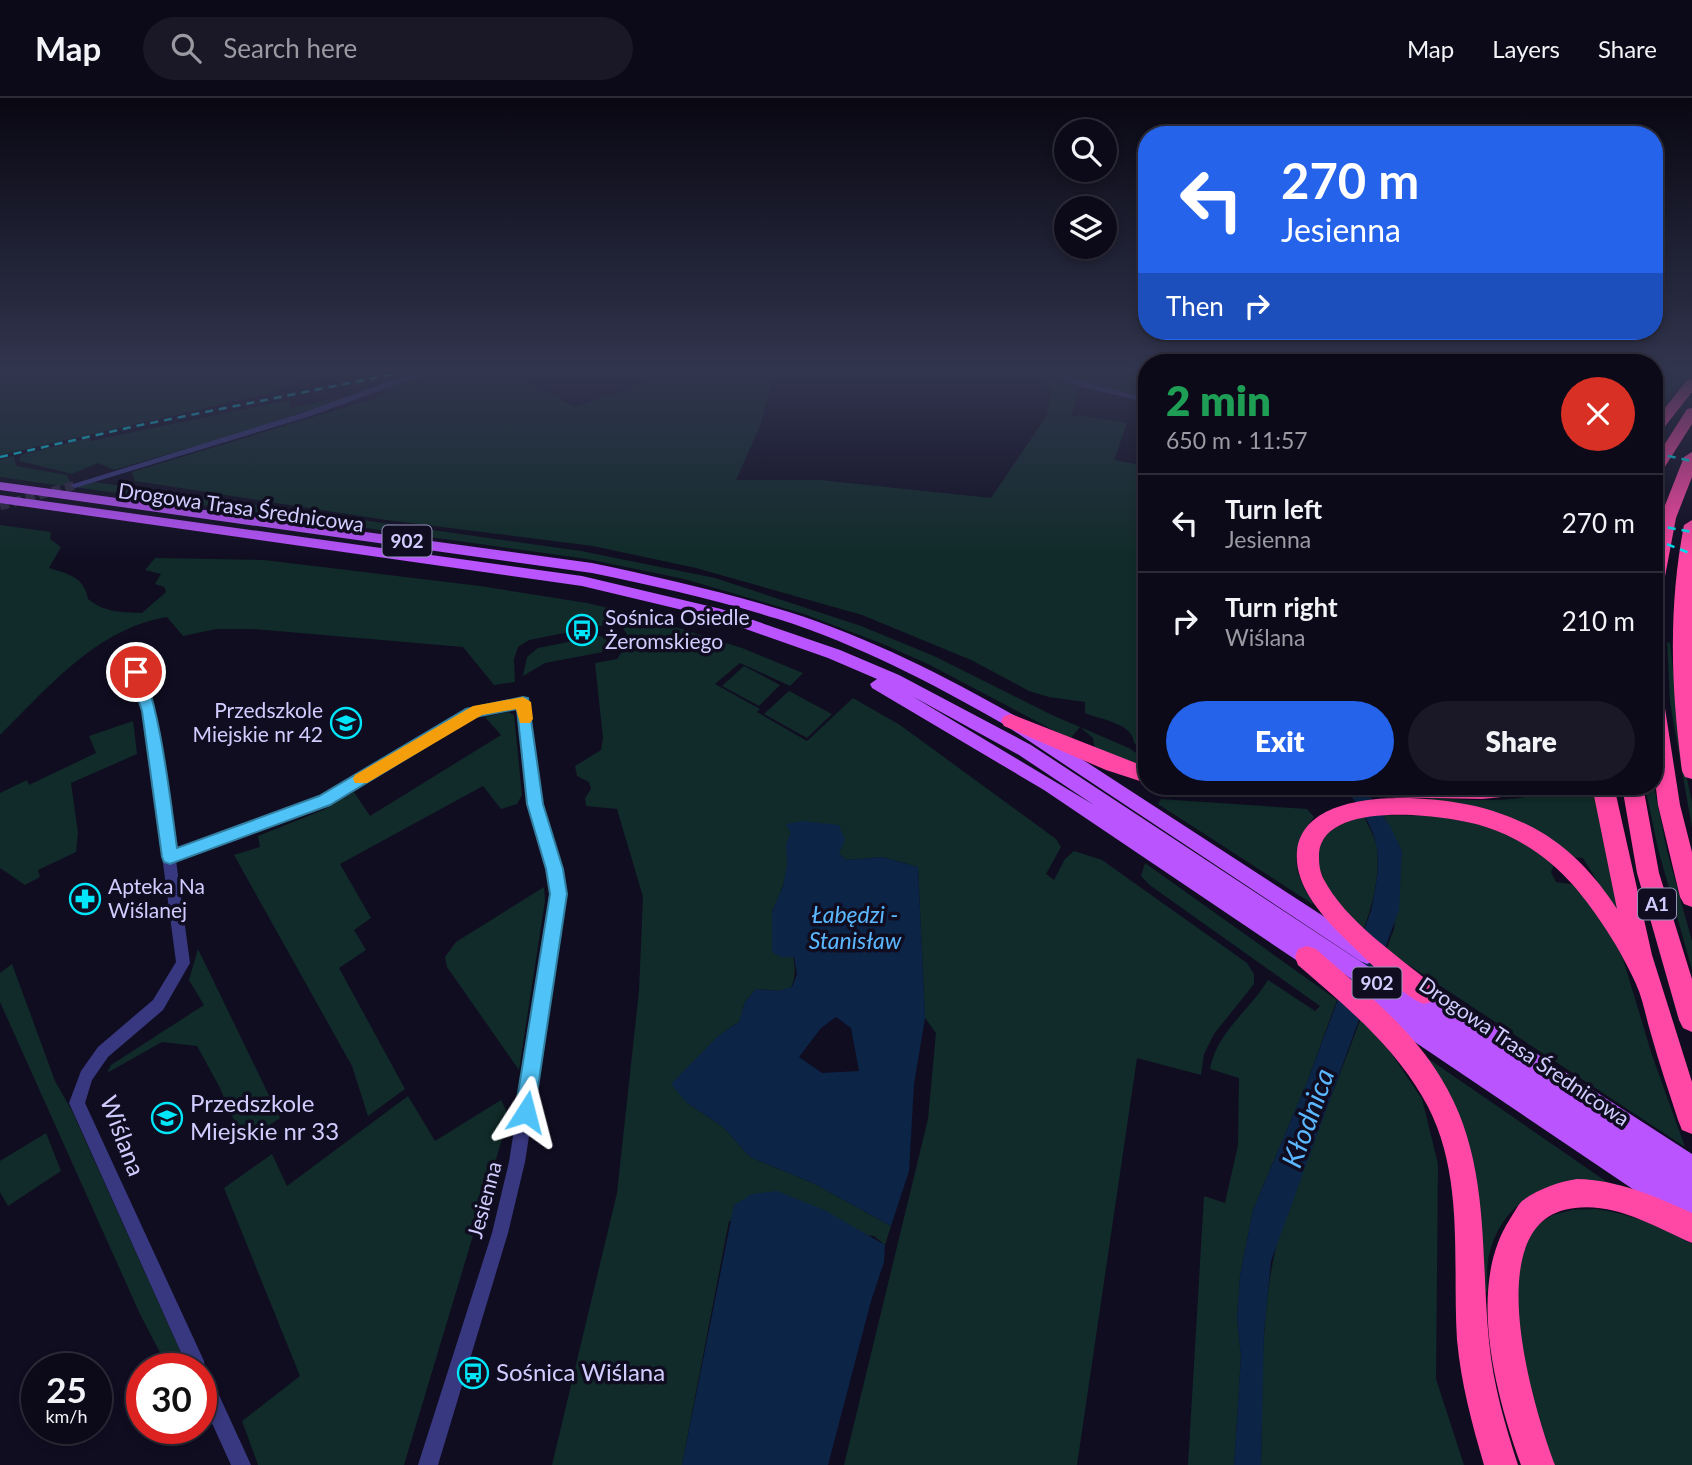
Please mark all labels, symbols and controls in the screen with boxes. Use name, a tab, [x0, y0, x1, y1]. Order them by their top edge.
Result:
search box	[143, 17, 633, 80]
text: Map	[35, 28, 101, 68]
icon: search	[167, 29, 205, 67]
text: Search here	[223, 32, 357, 64]
text: Map	[1407, 34, 1454, 63]
text: Layers	[1492, 34, 1560, 63]
text: Share	[1598, 34, 1657, 63]
map controls	[1054, 119, 1117, 259]
button: search	[1054, 119, 1117, 182]
text: 270 m	[1281, 151, 1419, 209]
icon: left	[1166, 154, 1257, 245]
button: layers	[1054, 196, 1117, 259]
text: Jesienna	[1281, 210, 1401, 249]
icon: right	[1238, 287, 1276, 325]
text: Then	[1166, 290, 1224, 322]
text: 2 min	[1166, 375, 1271, 425]
button: close	[1561, 377, 1635, 451]
text: 650 m · 11:57	[1166, 426, 1308, 454]
street label: Drogowa Trasa Średnicowa	[117, 477, 366, 536]
text: Turn left	[1225, 493, 1322, 525]
icon: left	[1166, 504, 1204, 542]
text: 270 m	[1562, 507, 1635, 539]
text: Jesienna	[1225, 525, 1311, 553]
road number: 902	[382, 526, 432, 556]
text: Turn right	[1225, 591, 1338, 623]
icon: right	[1166, 602, 1204, 640]
place label: Sośnica Osiedle Żeromskiego	[605, 604, 750, 653]
text: 210 m	[1562, 605, 1635, 637]
bus stop icon: Sośnica Osiedle Żeromskiego	[565, 613, 599, 647]
text: Wiślana	[1225, 623, 1305, 651]
pin	[106, 642, 166, 702]
icon: arrive	[117, 653, 155, 691]
place label: Przedszkole Miejskie nr 42	[193, 697, 323, 746]
button: Exit	[1166, 701, 1394, 781]
button: Share	[1408, 701, 1635, 781]
school or university icon: Przedszkole Miejskie nr 42	[329, 706, 363, 740]
place label: Apteka Na Wiślanej	[108, 873, 205, 922]
pharmacy icon: Apteka Na Wiślanej	[68, 882, 102, 916]
road number: A1	[1638, 888, 1676, 919]
water label: Łabędzi - Stanisław	[809, 900, 902, 954]
road number: 902	[1352, 968, 1402, 998]
street label: Drogowa Trasa Średnicowa	[1415, 971, 1635, 1131]
water label: Kłodnica	[1273, 1064, 1341, 1172]
position arrow	[489, 1075, 563, 1149]
place label: Przedszkole Miejskie nr 33	[190, 1088, 339, 1145]
street label: Wiślana	[95, 1091, 152, 1180]
school or university icon: Przedszkole Miejskie nr 33	[150, 1101, 184, 1135]
street label: Jesienna	[461, 1158, 506, 1241]
speed limit sign: 30	[126, 1353, 217, 1444]
bus stop icon: Sośnica Wiślana	[456, 1356, 490, 1390]
place label: Sośnica Wiślana	[496, 1357, 665, 1386]
text: 25	[46, 1368, 87, 1410]
text: km/h	[45, 1405, 88, 1427]

